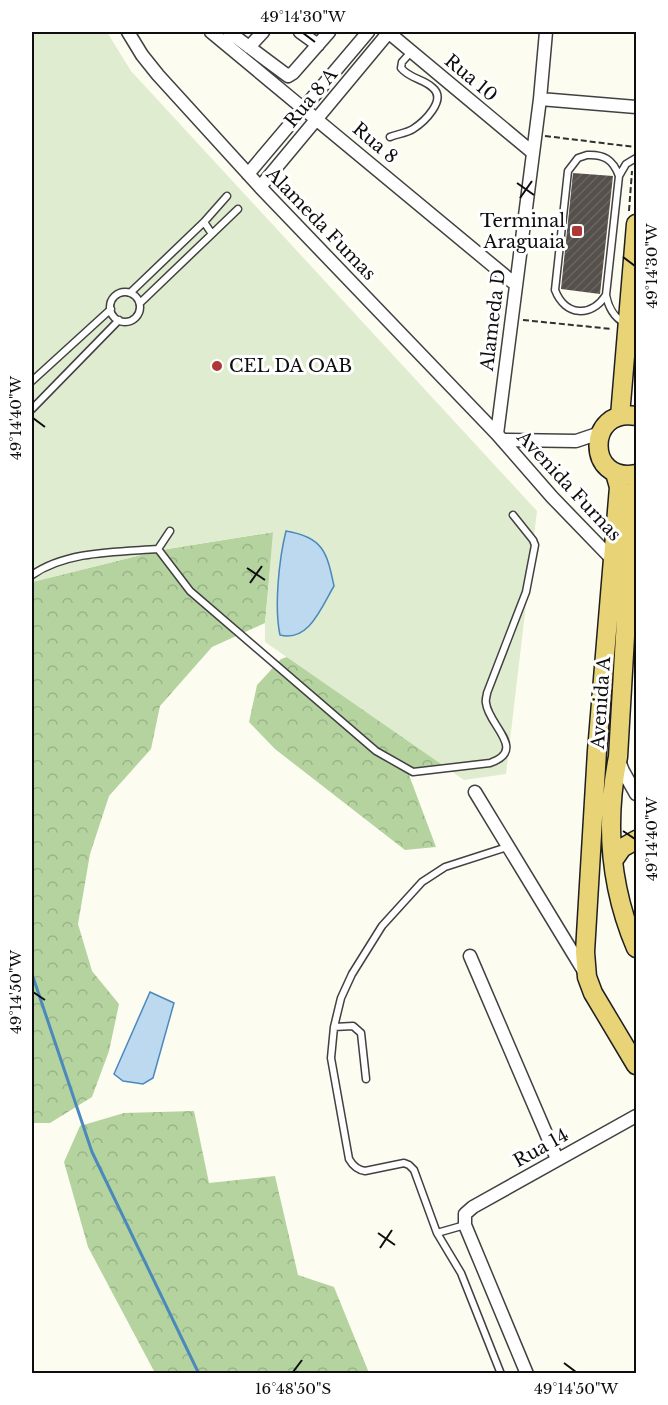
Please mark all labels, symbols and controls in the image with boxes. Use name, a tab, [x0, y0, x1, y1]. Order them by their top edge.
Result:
text: 49°14'30"W	[260, 7, 346, 26]
street label: Rua 10	[440, 50, 502, 106]
street label: Rua 8 A	[280, 63, 343, 132]
street label: Rua 8	[348, 118, 402, 168]
street label: Alameda Fumas	[261, 162, 380, 285]
place label: Terminal Araguaia	[480, 210, 565, 253]
text: 49°14'30"W	[642, 223, 661, 309]
marker: Terminal Araguaia	[570, 224, 584, 238]
street label: Alameda D	[476, 268, 510, 373]
place label: CEL DA OAB	[229, 355, 352, 377]
marker: CEL DA OAB	[210, 359, 224, 373]
text: 49°14'40"W	[6, 376, 25, 460]
street label: Avenida Furnas	[512, 426, 626, 546]
street label: Avenida A	[587, 655, 615, 751]
text: 49°14'40"W	[642, 797, 661, 881]
text: 49°14'50"W	[6, 950, 25, 1034]
street label: Rua 14	[510, 1124, 572, 1172]
text: 16°48'50"S	[255, 1379, 331, 1398]
text: 49°14'50"W	[534, 1379, 618, 1398]

